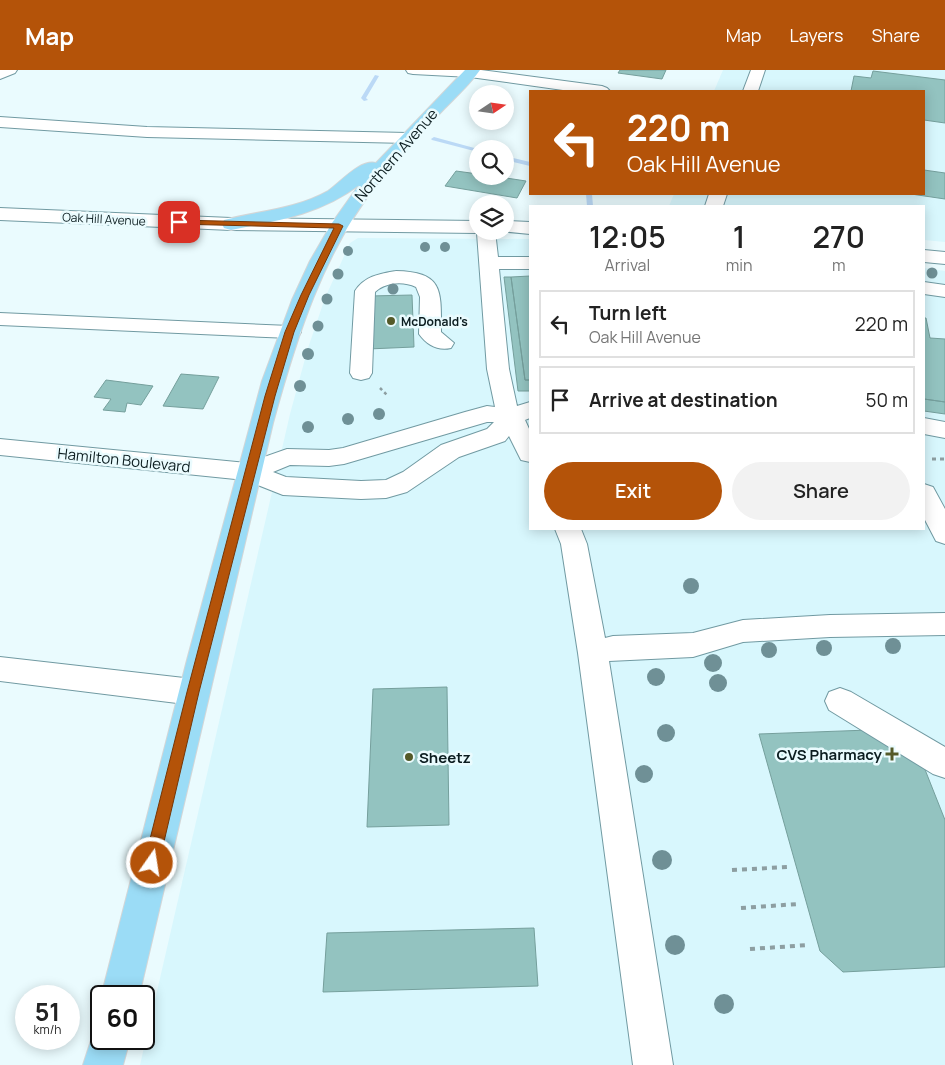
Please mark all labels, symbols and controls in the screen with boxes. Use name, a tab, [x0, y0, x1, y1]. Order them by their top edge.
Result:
text: Map	[25, 19, 74, 52]
text: Map	[726, 23, 761, 47]
text: Layers	[789, 23, 843, 47]
text: Share	[871, 23, 920, 47]
north arrow	[469, 85, 514, 130]
map controls	[469, 85, 514, 240]
street label: Northern Avenue	[350, 104, 442, 206]
text: 220 m	[627, 104, 730, 152]
icon: left	[544, 110, 609, 175]
button: search	[469, 140, 514, 185]
text: Oak Hill Avenue	[627, 149, 781, 179]
button: layers	[469, 195, 514, 240]
pin	[158, 201, 200, 243]
street label: Oak Hill Avenue	[62, 208, 146, 230]
icon: arrive	[165, 208, 193, 236]
text: 12:05	[589, 216, 666, 257]
text: 1	[733, 216, 745, 257]
text: 270	[812, 216, 865, 257]
text: Arrival	[605, 254, 650, 276]
text: min	[726, 254, 753, 276]
text: m	[832, 254, 846, 276]
text: Turn left	[589, 300, 667, 326]
icon: left	[546, 310, 574, 338]
text: 220 m	[855, 311, 908, 337]
place label: McDonald's	[401, 313, 468, 330]
marker: McDonald's	[385, 315, 397, 327]
text: Oak Hill Avenue	[589, 326, 701, 348]
icon: arrive	[546, 386, 574, 414]
text: Arrive at destination	[589, 387, 778, 413]
text: 50 m	[866, 387, 908, 413]
street label: Hamilton Boulevard	[57, 443, 191, 477]
button: Exit	[544, 462, 722, 520]
button: Share	[732, 462, 910, 520]
place label: CVS Pharmacy	[777, 744, 883, 765]
place label: Sheetz	[419, 747, 471, 768]
marker: CVS Pharmacy	[886, 748, 898, 760]
marker: Sheetz	[403, 751, 415, 763]
position arrow	[125, 836, 177, 888]
speed limit sign: 60	[90, 985, 155, 1050]
text: 51	[35, 994, 60, 1029]
text: km/h	[34, 1021, 61, 1038]

